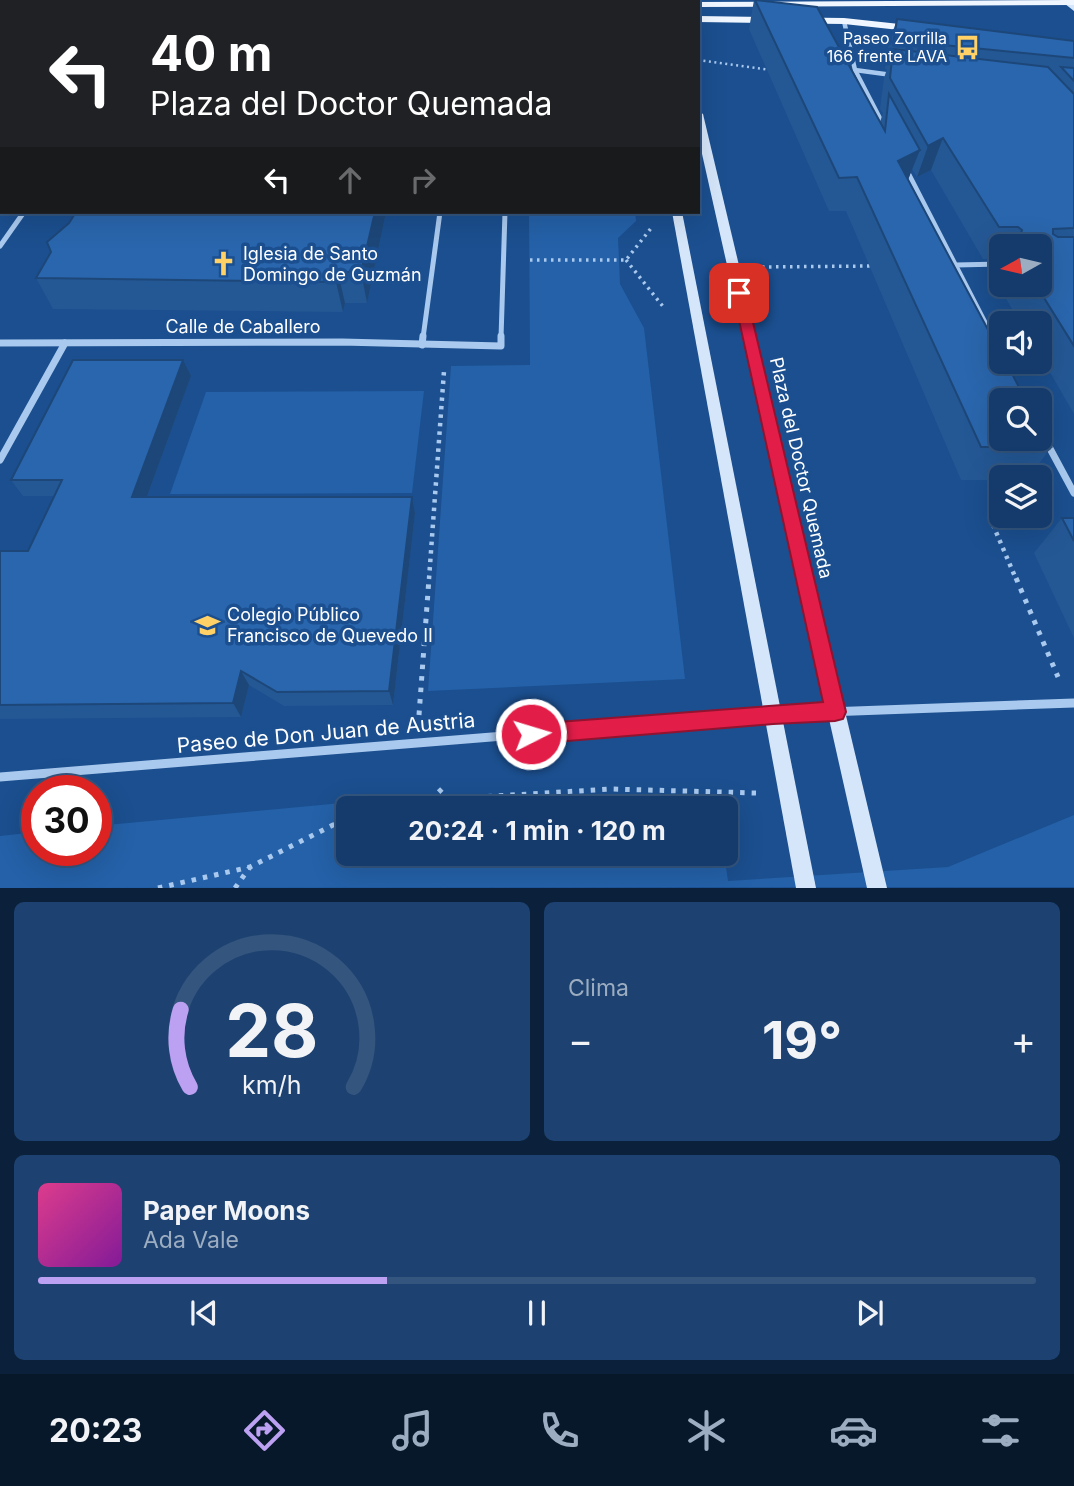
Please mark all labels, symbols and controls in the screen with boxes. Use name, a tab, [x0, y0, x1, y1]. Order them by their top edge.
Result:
text: 40 m	[150, 24, 273, 83]
icon: left	[35, 28, 126, 119]
place label: Paseo Zorrilla 166 frente LAVA	[827, 28, 947, 66]
bus stop icon: Paseo Zorrilla 166 frente LAVA	[953, 33, 981, 61]
text: Plaza del Doctor Quemada	[150, 84, 552, 123]
icon: left	[258, 161, 296, 199]
icon: ahead	[331, 161, 369, 199]
icon: right	[404, 161, 442, 199]
north arrow	[989, 234, 1052, 298]
map controls	[989, 234, 1052, 528]
place label: Iglesia de Santo Domingo de Guzmán	[243, 243, 422, 285]
church icon: Iglesia de Santo Domingo de Guzmán	[209, 250, 237, 278]
pin	[709, 263, 769, 323]
icon: arrive	[720, 274, 758, 312]
button: sound	[989, 311, 1052, 374]
street label: Calle de Caballero	[165, 316, 321, 337]
street label: Plaza del Doctor Quemada	[766, 355, 837, 581]
button: search	[989, 388, 1052, 451]
button: layers	[989, 465, 1052, 528]
place label: Colegio Público Francisco de Quevedo II	[227, 604, 433, 646]
school or university icon: Colegio Público Francisco de Quevedo II	[193, 611, 221, 639]
position arrow	[494, 697, 568, 771]
street label: Paseo de Don Juan de Austria	[176, 707, 476, 758]
speed limit sign: 30	[21, 775, 112, 866]
text: 20:24 · 1 min · 120 m	[408, 815, 666, 846]
text: Clima	[568, 974, 629, 1002]
text: 28	[225, 987, 319, 1076]
text: 19°	[762, 1009, 842, 1072]
text: −	[568, 1017, 593, 1063]
text: +	[1011, 1017, 1036, 1063]
text: km/h	[242, 1070, 302, 1100]
text: Paper Moons	[143, 1195, 310, 1226]
text: Ada Vale	[143, 1226, 239, 1254]
icon: previous	[185, 1294, 223, 1332]
icon: pause	[518, 1294, 556, 1332]
icon: next	[851, 1294, 889, 1332]
icon: directions	[240, 1406, 289, 1455]
icon: music	[388, 1406, 437, 1455]
icon: phone	[535, 1406, 584, 1455]
icon: climate	[682, 1406, 731, 1455]
icon: car	[829, 1406, 878, 1455]
icon: filters	[976, 1406, 1025, 1455]
text: 20:23	[49, 1411, 142, 1450]

